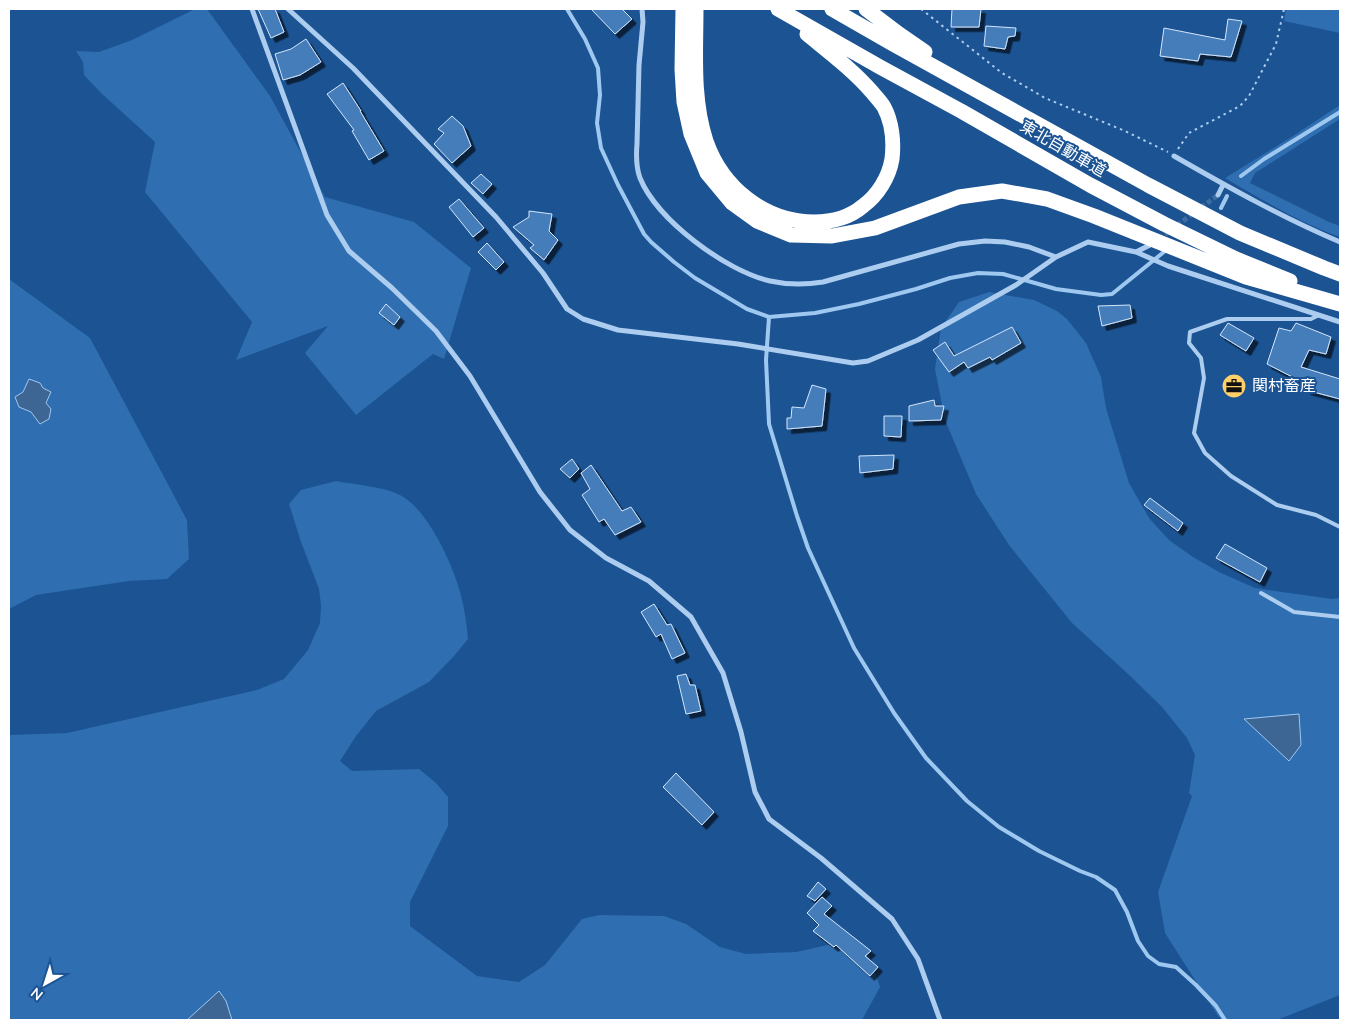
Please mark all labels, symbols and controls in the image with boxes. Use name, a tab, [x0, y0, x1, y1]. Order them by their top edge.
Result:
street label: 東北自動車道	[1016, 115, 1110, 183]
office icon: 関村畜産	[1221, 373, 1247, 399]
place label: 関村畜産	[1252, 375, 1316, 397]
north arrow	[20, 959, 70, 1009]
text: N	[27, 983, 47, 1004]

